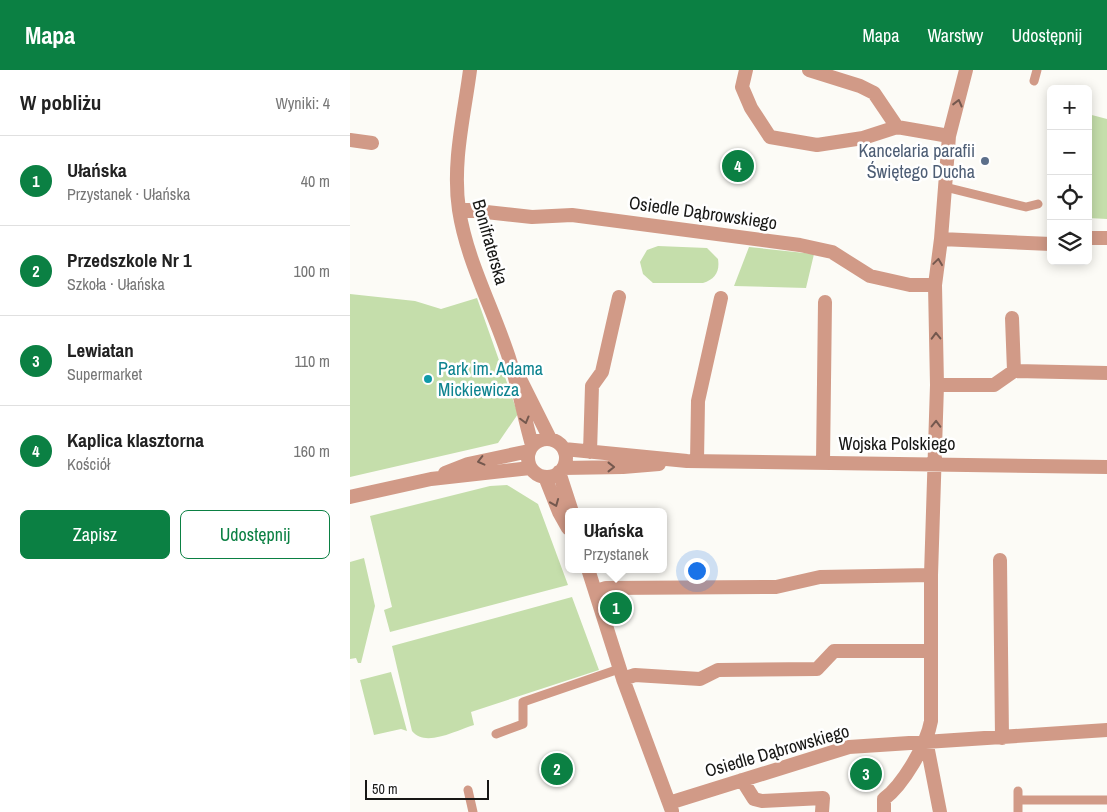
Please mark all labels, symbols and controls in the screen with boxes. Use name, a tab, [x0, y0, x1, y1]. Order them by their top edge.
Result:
text: Mapa	[25, 19, 75, 51]
text: Mapa	[862, 23, 899, 48]
text: Warstwy	[927, 23, 983, 48]
text: Udostępnij	[1011, 23, 1082, 48]
map controls	[1047, 85, 1092, 265]
button: +	[1047, 85, 1092, 130]
text: W pobliżu	[20, 88, 101, 117]
text: Wyniki: 4	[275, 92, 330, 114]
one-way arrow	[952, 98, 963, 107]
button: −	[1047, 130, 1092, 175]
place label: Kancelaria parafii Świętego Ducha	[858, 138, 975, 184]
pin: 4	[722, 147, 754, 185]
marker: Kancelaria parafii Świętego Ducha	[979, 155, 991, 167]
text: Ułańska	[67, 157, 127, 183]
text: 1	[32, 170, 40, 192]
text: 40 m	[301, 170, 330, 192]
button: locate	[1047, 175, 1092, 220]
text: Przystanek · Ułańska	[67, 183, 190, 205]
street label: Osiedle Dąbrowskiego	[627, 190, 779, 235]
street label: Bonifraterska	[466, 196, 515, 288]
button: layers	[1047, 220, 1092, 265]
text: Przedszkole Nr 1	[67, 247, 192, 273]
one-way arrow	[932, 257, 943, 265]
text: 2	[32, 260, 40, 282]
text: 100 m	[294, 260, 330, 282]
text: Szkoła · Ułańska	[67, 273, 165, 295]
one-way arrow	[930, 332, 941, 340]
text: Lewiatan	[67, 337, 134, 363]
text: 3	[32, 350, 40, 372]
text: 110 m	[294, 350, 330, 372]
place label: Park im. Adama Mickiewicza	[438, 356, 543, 402]
text: Supermarket	[67, 363, 142, 385]
marker: Park im. Adama Mickiewicza	[422, 373, 434, 385]
one-way arrow	[520, 415, 530, 423]
one-way arrow	[931, 420, 941, 428]
text: Kaplica klasztorna	[67, 427, 204, 453]
street label: Wojska Polskiego	[838, 431, 956, 456]
text: 4	[32, 440, 40, 462]
text: 160 m	[294, 440, 330, 462]
text: Kościół	[67, 453, 110, 475]
one-way arrow	[477, 455, 486, 466]
one-way arrow	[608, 462, 616, 472]
one-way arrow	[549, 498, 560, 507]
popup	[565, 508, 667, 573]
button: Zapisz	[20, 510, 170, 559]
button: Udostępnij	[180, 510, 330, 559]
text: Ułańska	[584, 517, 643, 543]
text: Przystanek	[584, 543, 648, 565]
your location	[684, 558, 710, 584]
pin: 1	[600, 589, 632, 627]
street label: Osiedle Dąbrowskiego	[702, 718, 852, 783]
pin: 2	[541, 750, 573, 788]
pin: 3	[850, 755, 882, 793]
scale bar	[365, 777, 489, 800]
text: 50 m	[372, 780, 398, 798]

